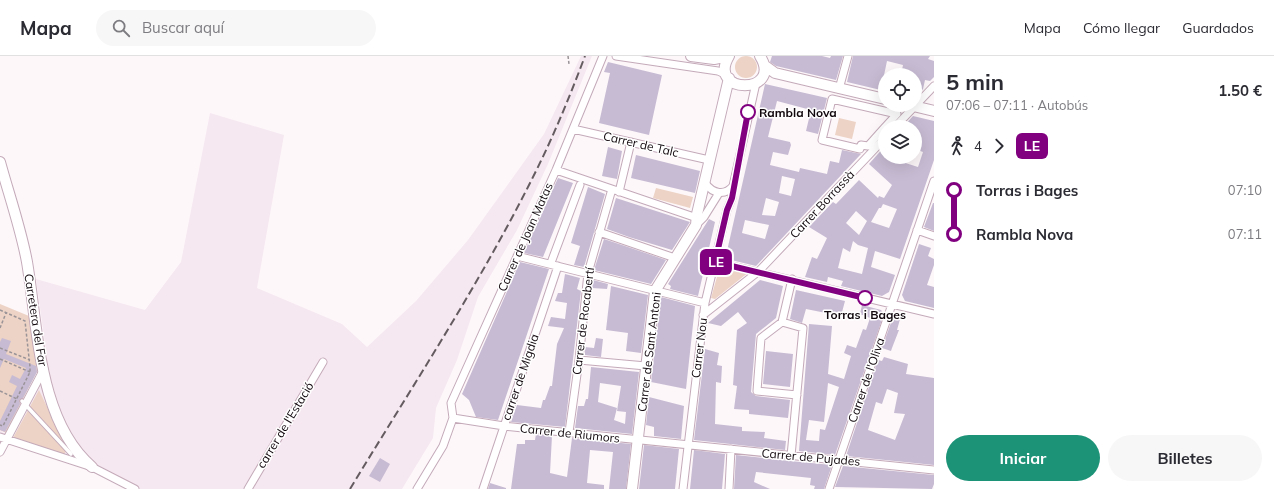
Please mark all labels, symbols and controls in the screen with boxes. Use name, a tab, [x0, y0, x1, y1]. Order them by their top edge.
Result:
search box	[96, 10, 376, 46]
text: Mapa	[20, 16, 72, 40]
icon: search	[110, 17, 132, 39]
text: Buscar aquí	[142, 18, 224, 37]
text: Mapa	[1024, 19, 1061, 37]
text: Cómo llegar	[1083, 19, 1160, 37]
text: Guardados	[1182, 19, 1254, 37]
map controls	[878, 68, 922, 164]
button: locate	[878, 68, 922, 112]
text: 5 min	[946, 68, 1004, 96]
text: 1.50 €	[1218, 81, 1262, 100]
text: 07:06 – 07:11 · Autobús	[946, 97, 1088, 113]
marker: Rambla Nova	[740, 104, 756, 120]
place label: Rambla Nova	[759, 105, 837, 120]
button: layers	[878, 120, 922, 164]
street label: Carrer de Talc	[602, 128, 680, 160]
icon: walk	[946, 135, 968, 157]
icon: forward	[988, 135, 1010, 157]
text: LE	[1024, 137, 1040, 155]
text: 4	[974, 138, 982, 154]
street label: Carrer Borrassà	[787, 167, 857, 241]
street label: Carrer de Joan Matas	[494, 180, 556, 294]
text: Torras i Bages	[976, 181, 1078, 200]
text: 07:10	[1228, 182, 1262, 198]
text: Rambla Nova	[976, 225, 1073, 244]
text: 07:11	[1228, 226, 1262, 242]
line badge: LE	[698, 249, 734, 275]
text: LE	[708, 253, 724, 271]
street label: Carrer de Rocabertí	[569, 265, 597, 376]
street label: Carretera del Far	[21, 273, 51, 368]
marker: Torras i Bages	[857, 290, 873, 306]
street label: Carrer de Sant Antoni	[634, 291, 664, 413]
place label: Torras i Bages	[824, 307, 906, 322]
street label: Carrer Nou	[688, 317, 710, 379]
street label: carrer de Migdia	[498, 332, 542, 422]
street label: Carrer de l'Oliva	[844, 336, 888, 424]
street label: carrer de l'Estació	[253, 379, 317, 471]
street label: Carrer de Riumors	[519, 420, 621, 446]
button: Iniciar	[946, 435, 1100, 481]
button: Billetes	[1108, 435, 1262, 481]
street label: Carrer de Pujades	[761, 445, 861, 469]

